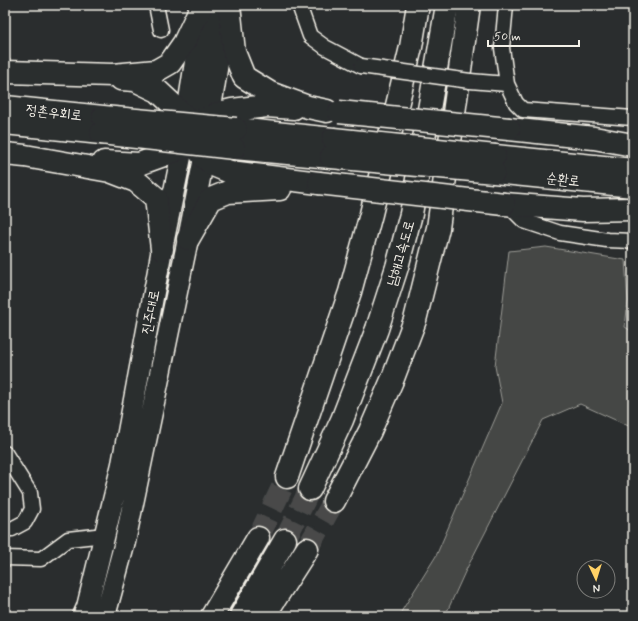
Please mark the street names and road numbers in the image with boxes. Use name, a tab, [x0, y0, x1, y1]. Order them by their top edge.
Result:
street label: 정촌우회로	[25, 101, 83, 125]
street label: 순환로	[545, 169, 581, 191]
street label: 남해고속도로	[383, 218, 419, 288]
street label: 진주대로	[138, 288, 164, 336]

